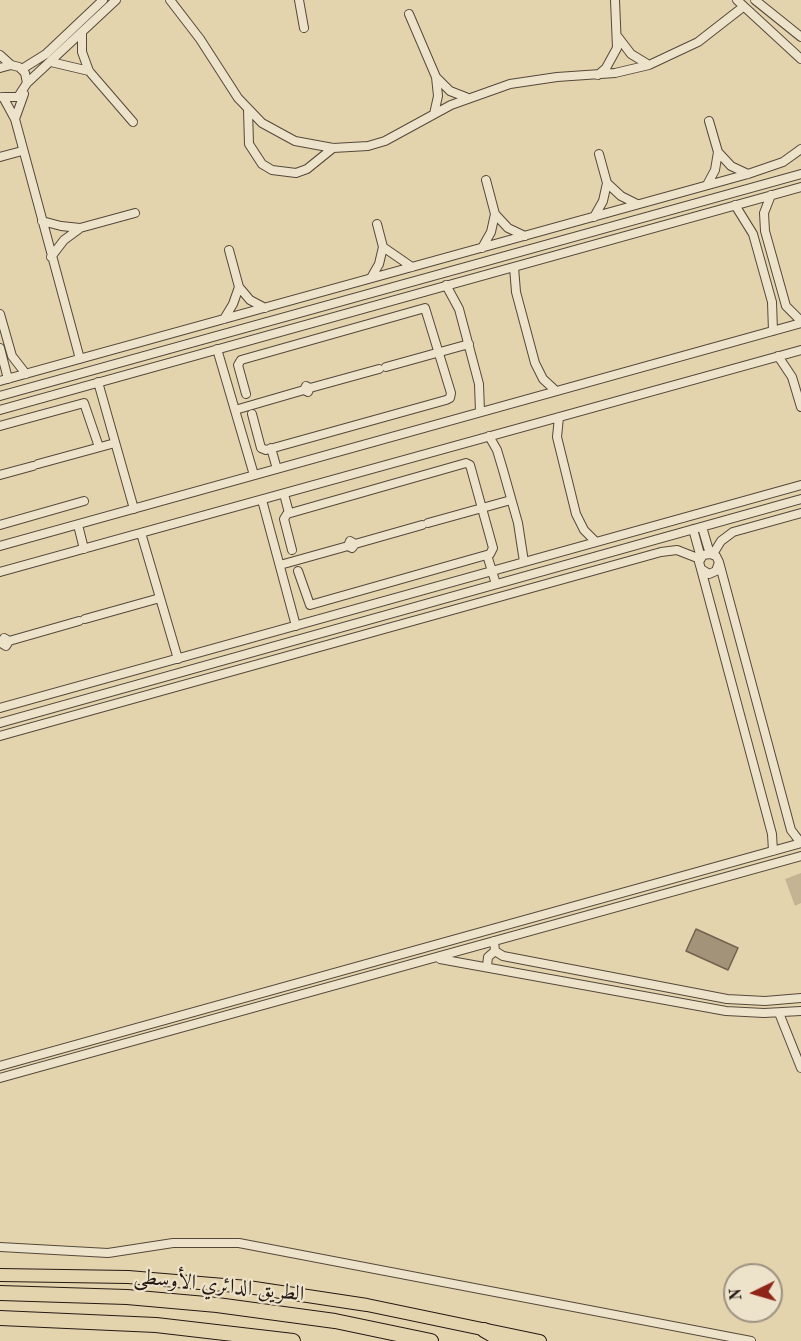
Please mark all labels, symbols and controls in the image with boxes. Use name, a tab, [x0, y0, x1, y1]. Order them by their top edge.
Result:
north arrow	[723, 1263, 783, 1323]
street label: الطريق الدائري الأوسطى	[133, 1265, 305, 1307]
text: N	[729, 1288, 746, 1301]

